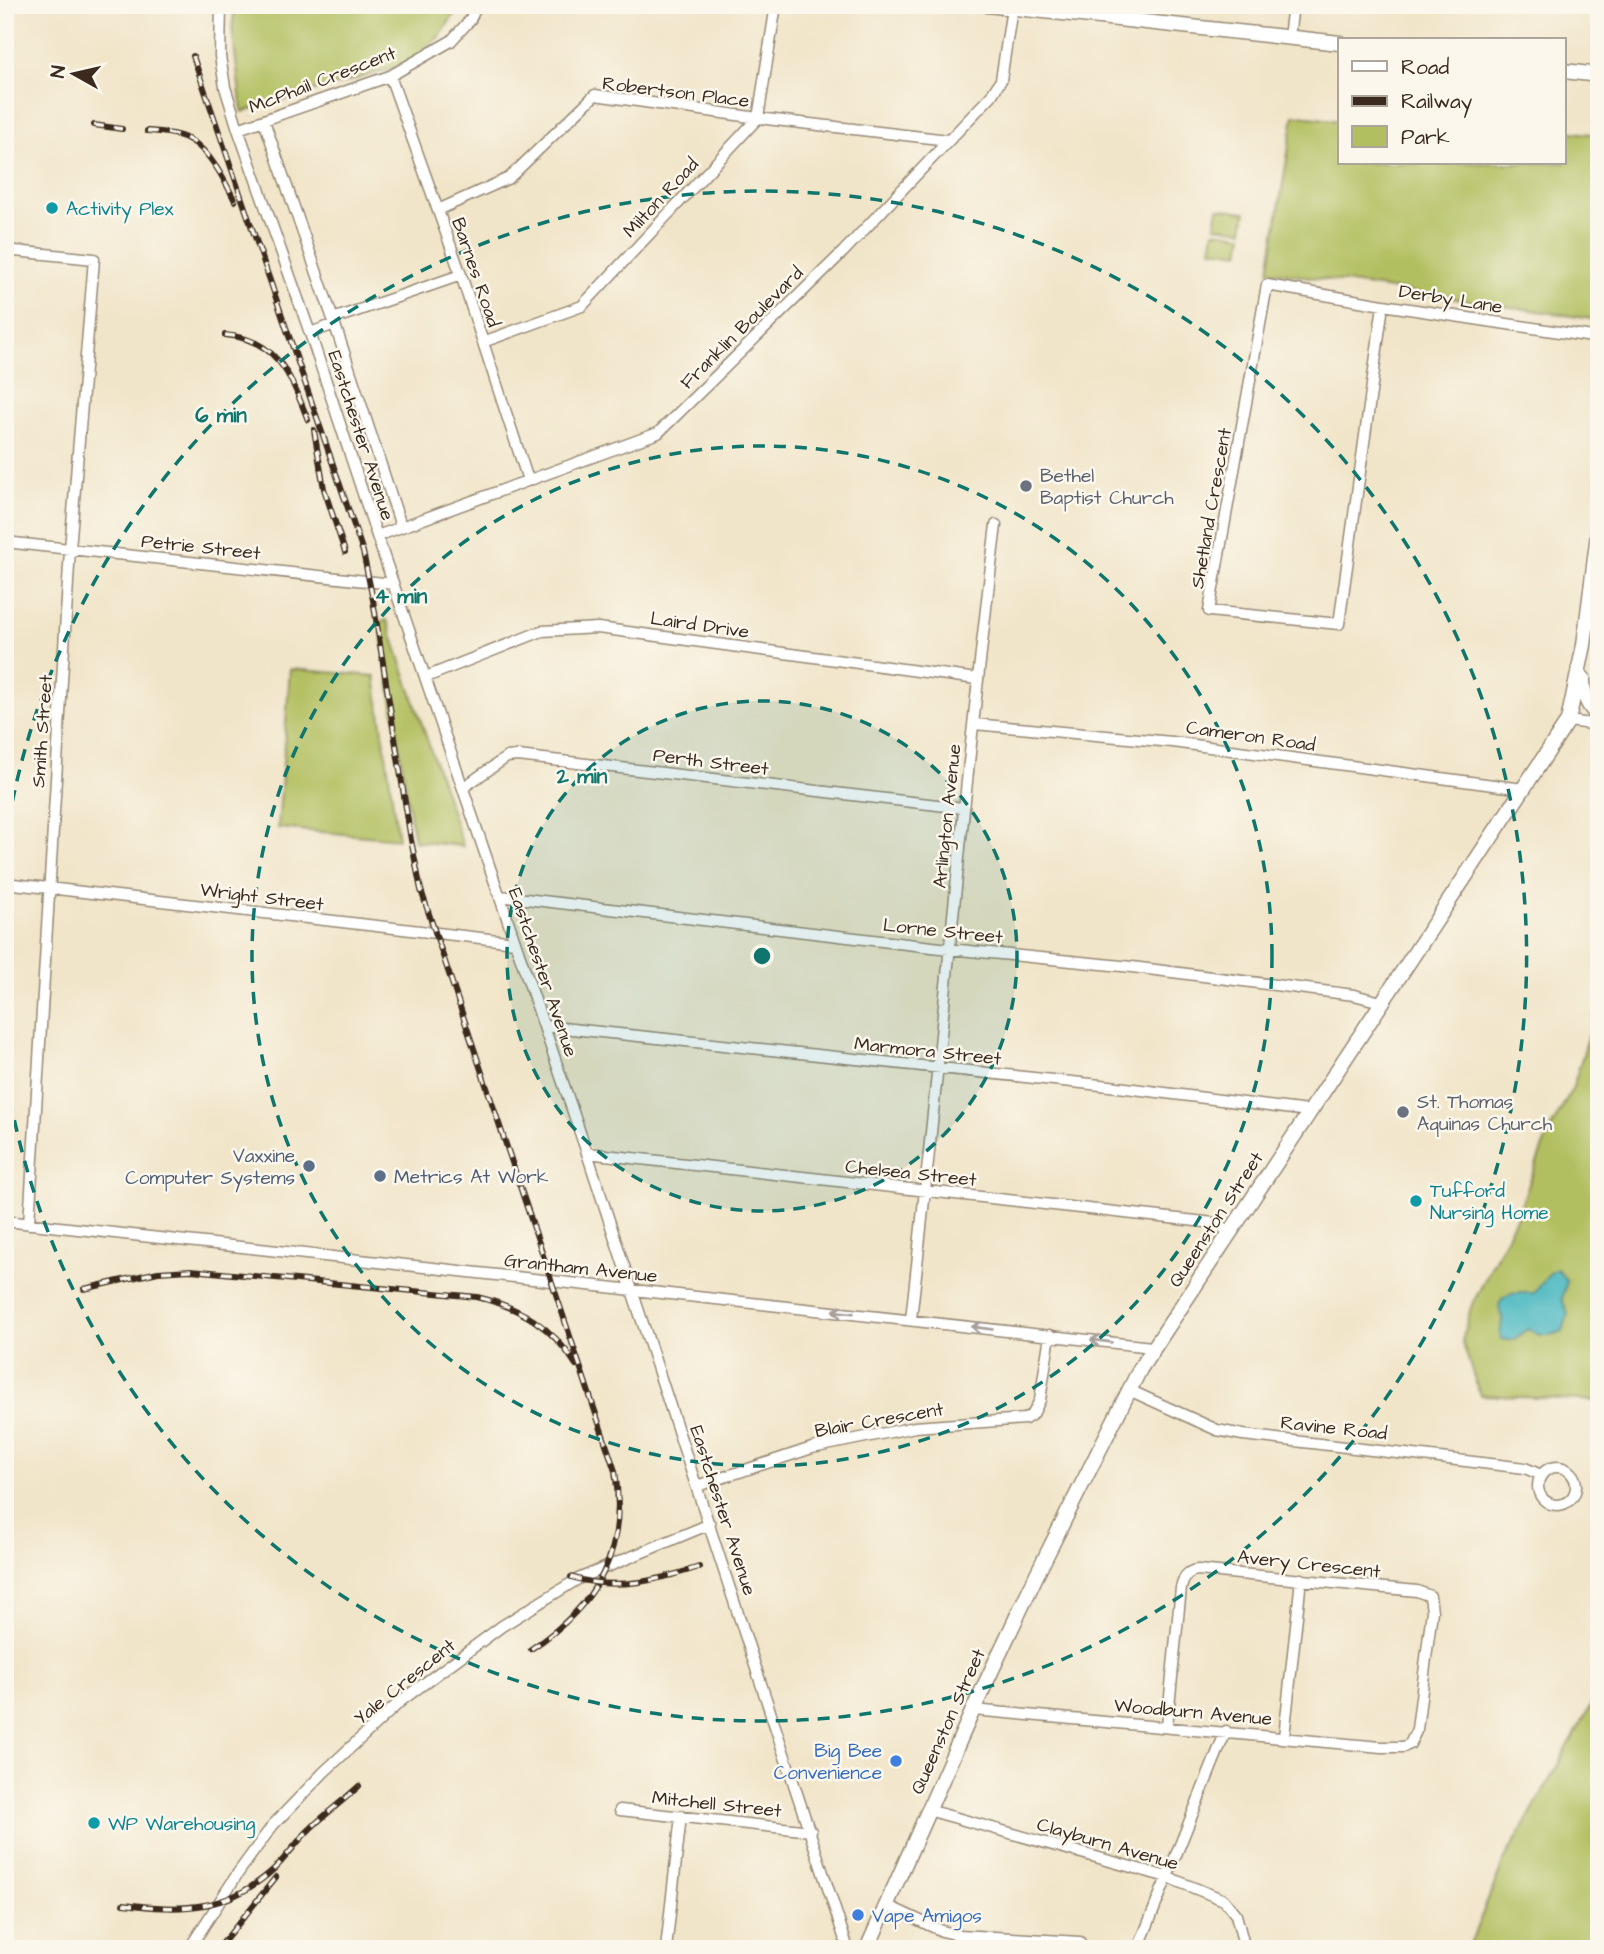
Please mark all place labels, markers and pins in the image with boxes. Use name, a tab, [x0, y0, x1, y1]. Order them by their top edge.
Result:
place label: Activity Plex	[66, 196, 174, 224]
marker: Activity Plex	[44, 200, 60, 216]
place label: Bethel Baptist Church	[1040, 463, 1174, 512]
marker: Bethel Baptist Church	[1018, 478, 1034, 494]
centre of rings	[750, 944, 774, 968]
place label: St. Thomas Aquinas Church	[1417, 1089, 1553, 1138]
marker: St. Thomas Aquinas Church	[1395, 1104, 1411, 1120]
place label: Vaxxine Computer Systems	[125, 1143, 295, 1193]
marker: Vaxxine Computer Systems	[301, 1158, 317, 1174]
place label: Metrics At Work	[394, 1164, 549, 1191]
marker: Metrics At Work	[372, 1168, 388, 1184]
place label: Tufford Nursing Home	[1430, 1178, 1549, 1228]
marker: Tufford Nursing Home	[1408, 1193, 1424, 1209]
place label: Big Bee Convenience	[774, 1738, 882, 1787]
marker: Big Bee Convenience	[888, 1753, 904, 1769]
place label: WP Warehousing	[108, 1811, 256, 1839]
marker: WP Warehousing	[86, 1815, 102, 1831]
place label: Vape Amigos	[872, 1903, 982, 1931]
marker: Vape Amigos	[850, 1907, 866, 1923]

